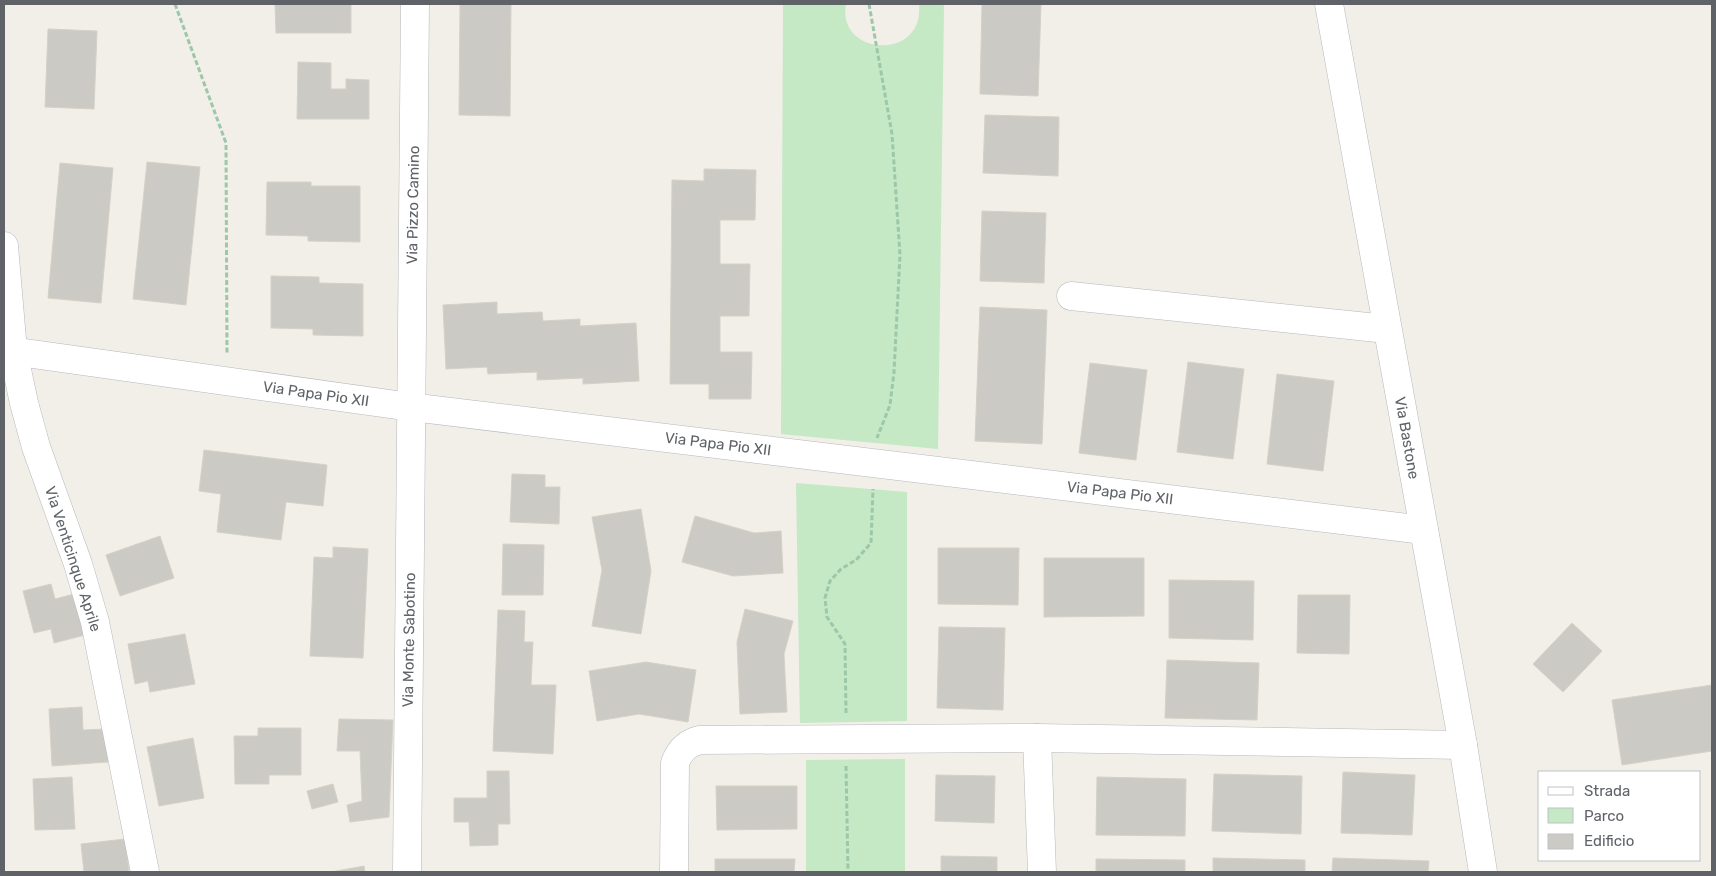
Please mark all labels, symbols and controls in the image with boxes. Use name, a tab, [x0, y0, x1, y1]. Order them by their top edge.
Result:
street label: Via Pizzo Camino	[403, 145, 423, 265]
street label: Via Papa Pio XII	[262, 378, 370, 410]
street label: Via Bastone	[1391, 395, 1423, 481]
street label: Via Papa Pio XII	[664, 429, 772, 459]
street label: Via Papa Pio XII	[1066, 478, 1174, 508]
street label: Via Venticinque Aprile	[41, 484, 105, 634]
street label: Via Monte Sabotino	[399, 572, 419, 708]
legend	[1538, 771, 1701, 861]
text: Strada	[1584, 782, 1630, 800]
text: Parco	[1584, 807, 1624, 825]
text: Edificio	[1584, 832, 1634, 850]

